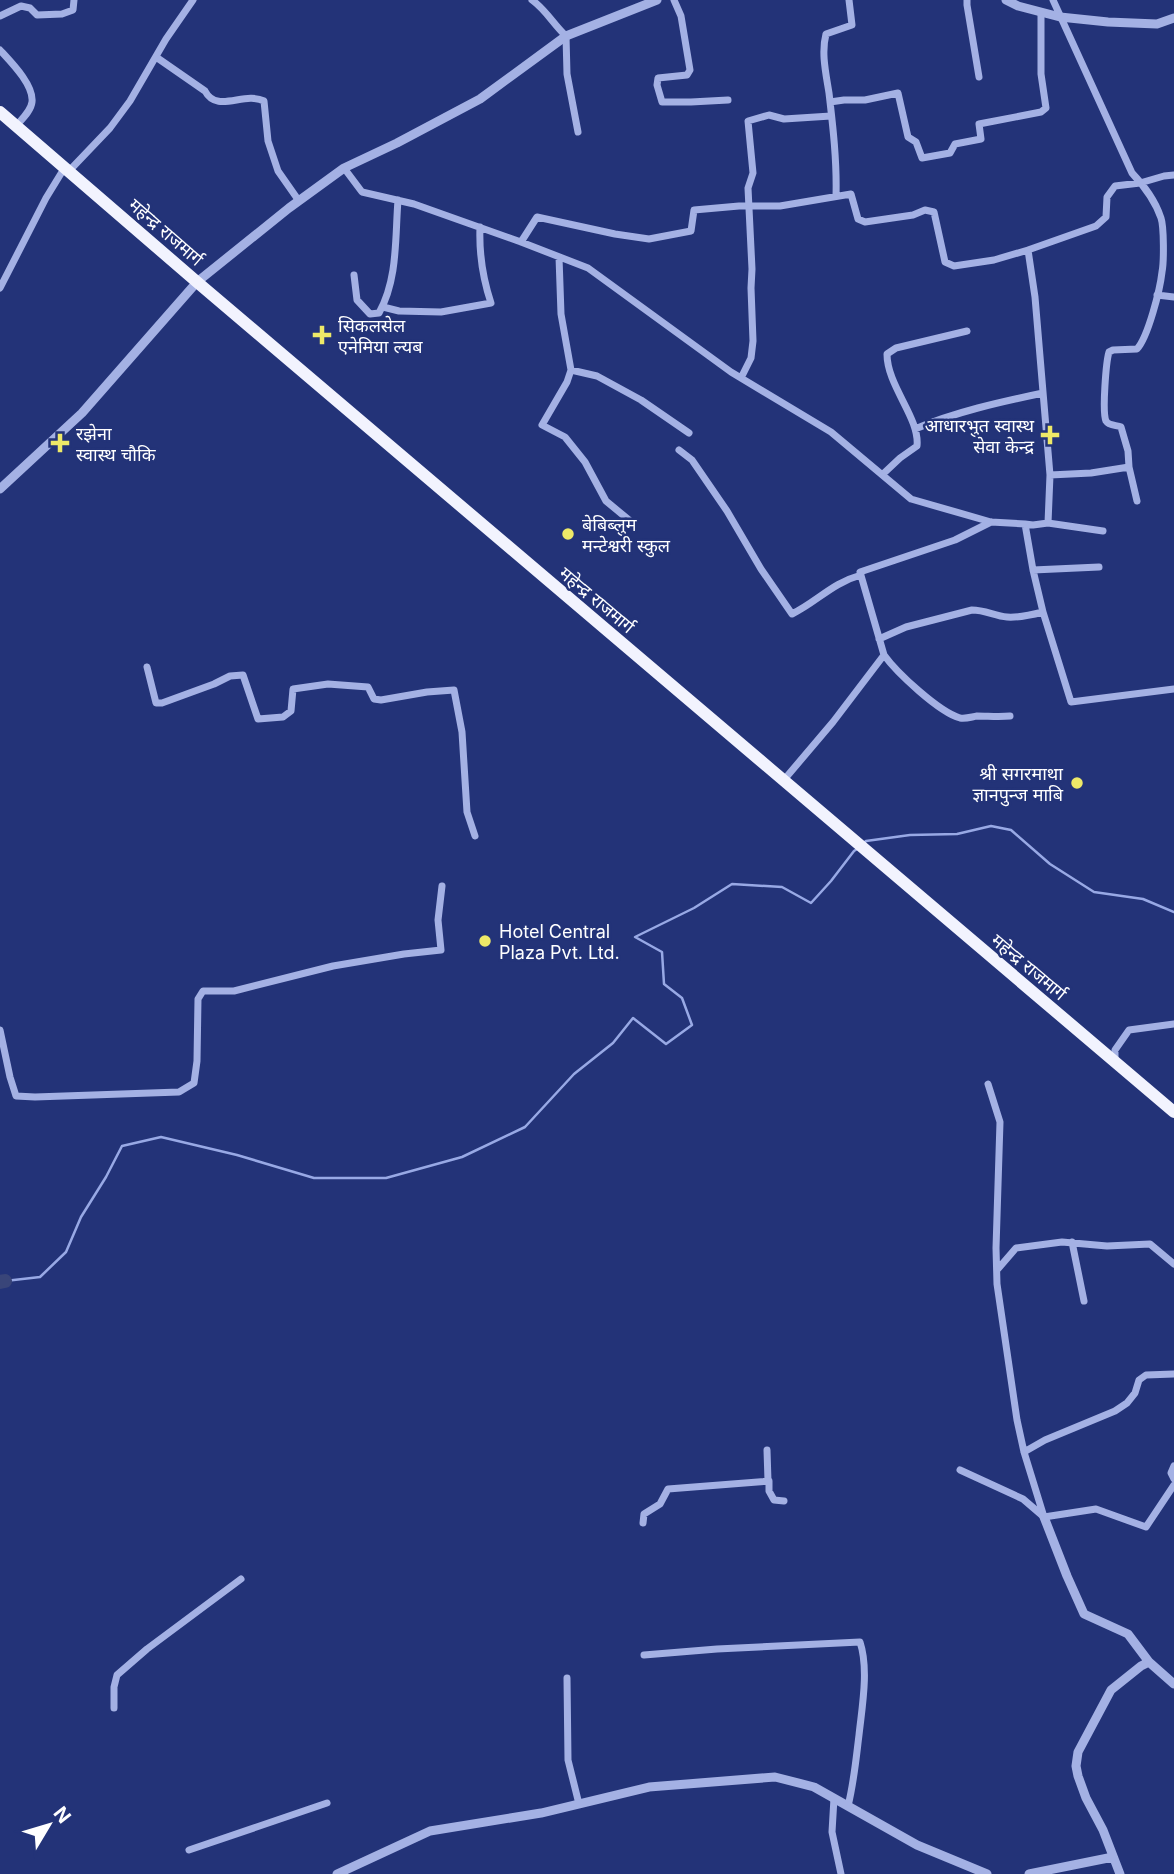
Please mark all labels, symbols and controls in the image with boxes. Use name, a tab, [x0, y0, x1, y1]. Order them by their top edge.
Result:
street label: महेन्द्र राजमार्ग	[125, 194, 208, 271]
place label: सिकलसेल एनेमिया ल्यब	[338, 315, 423, 357]
marker: सिकलसेल एनेमिया ल्यब	[312, 325, 332, 345]
place label: आधारभुत स्वास्थ सेवा केन्द्र	[925, 415, 1034, 457]
place label: रझेना स्वास्थ चौकि	[76, 423, 157, 465]
marker: आधारभुत स्वास्थ सेवा केन्द्र	[1040, 425, 1060, 445]
marker: रझेना स्वास्थ चौकि	[50, 433, 70, 453]
place label: बेबिब्लुम मन्टेश्वरी स्कुल	[582, 514, 671, 558]
marker: बेबिब्लुम मन्टेश्वरी स्कुल	[560, 526, 576, 542]
street label: महेन्द्र राजमार्ग	[555, 563, 640, 638]
place label: श्री सगरमाथा ज्ञानपुन्ज माबि	[972, 763, 1064, 807]
marker: श्री सगरमाथा ज्ञानपुन्ज माबि	[1069, 775, 1085, 791]
place label: Hotel Central Plaza Pvt. Ltd.	[499, 921, 620, 963]
street label: महेन्द्र राजमार्ग	[987, 930, 1072, 1005]
marker: Hotel Central Plaza Pvt. Ltd.	[477, 933, 493, 949]
north arrow	[14, 1790, 84, 1860]
text: N	[48, 1802, 76, 1828]

